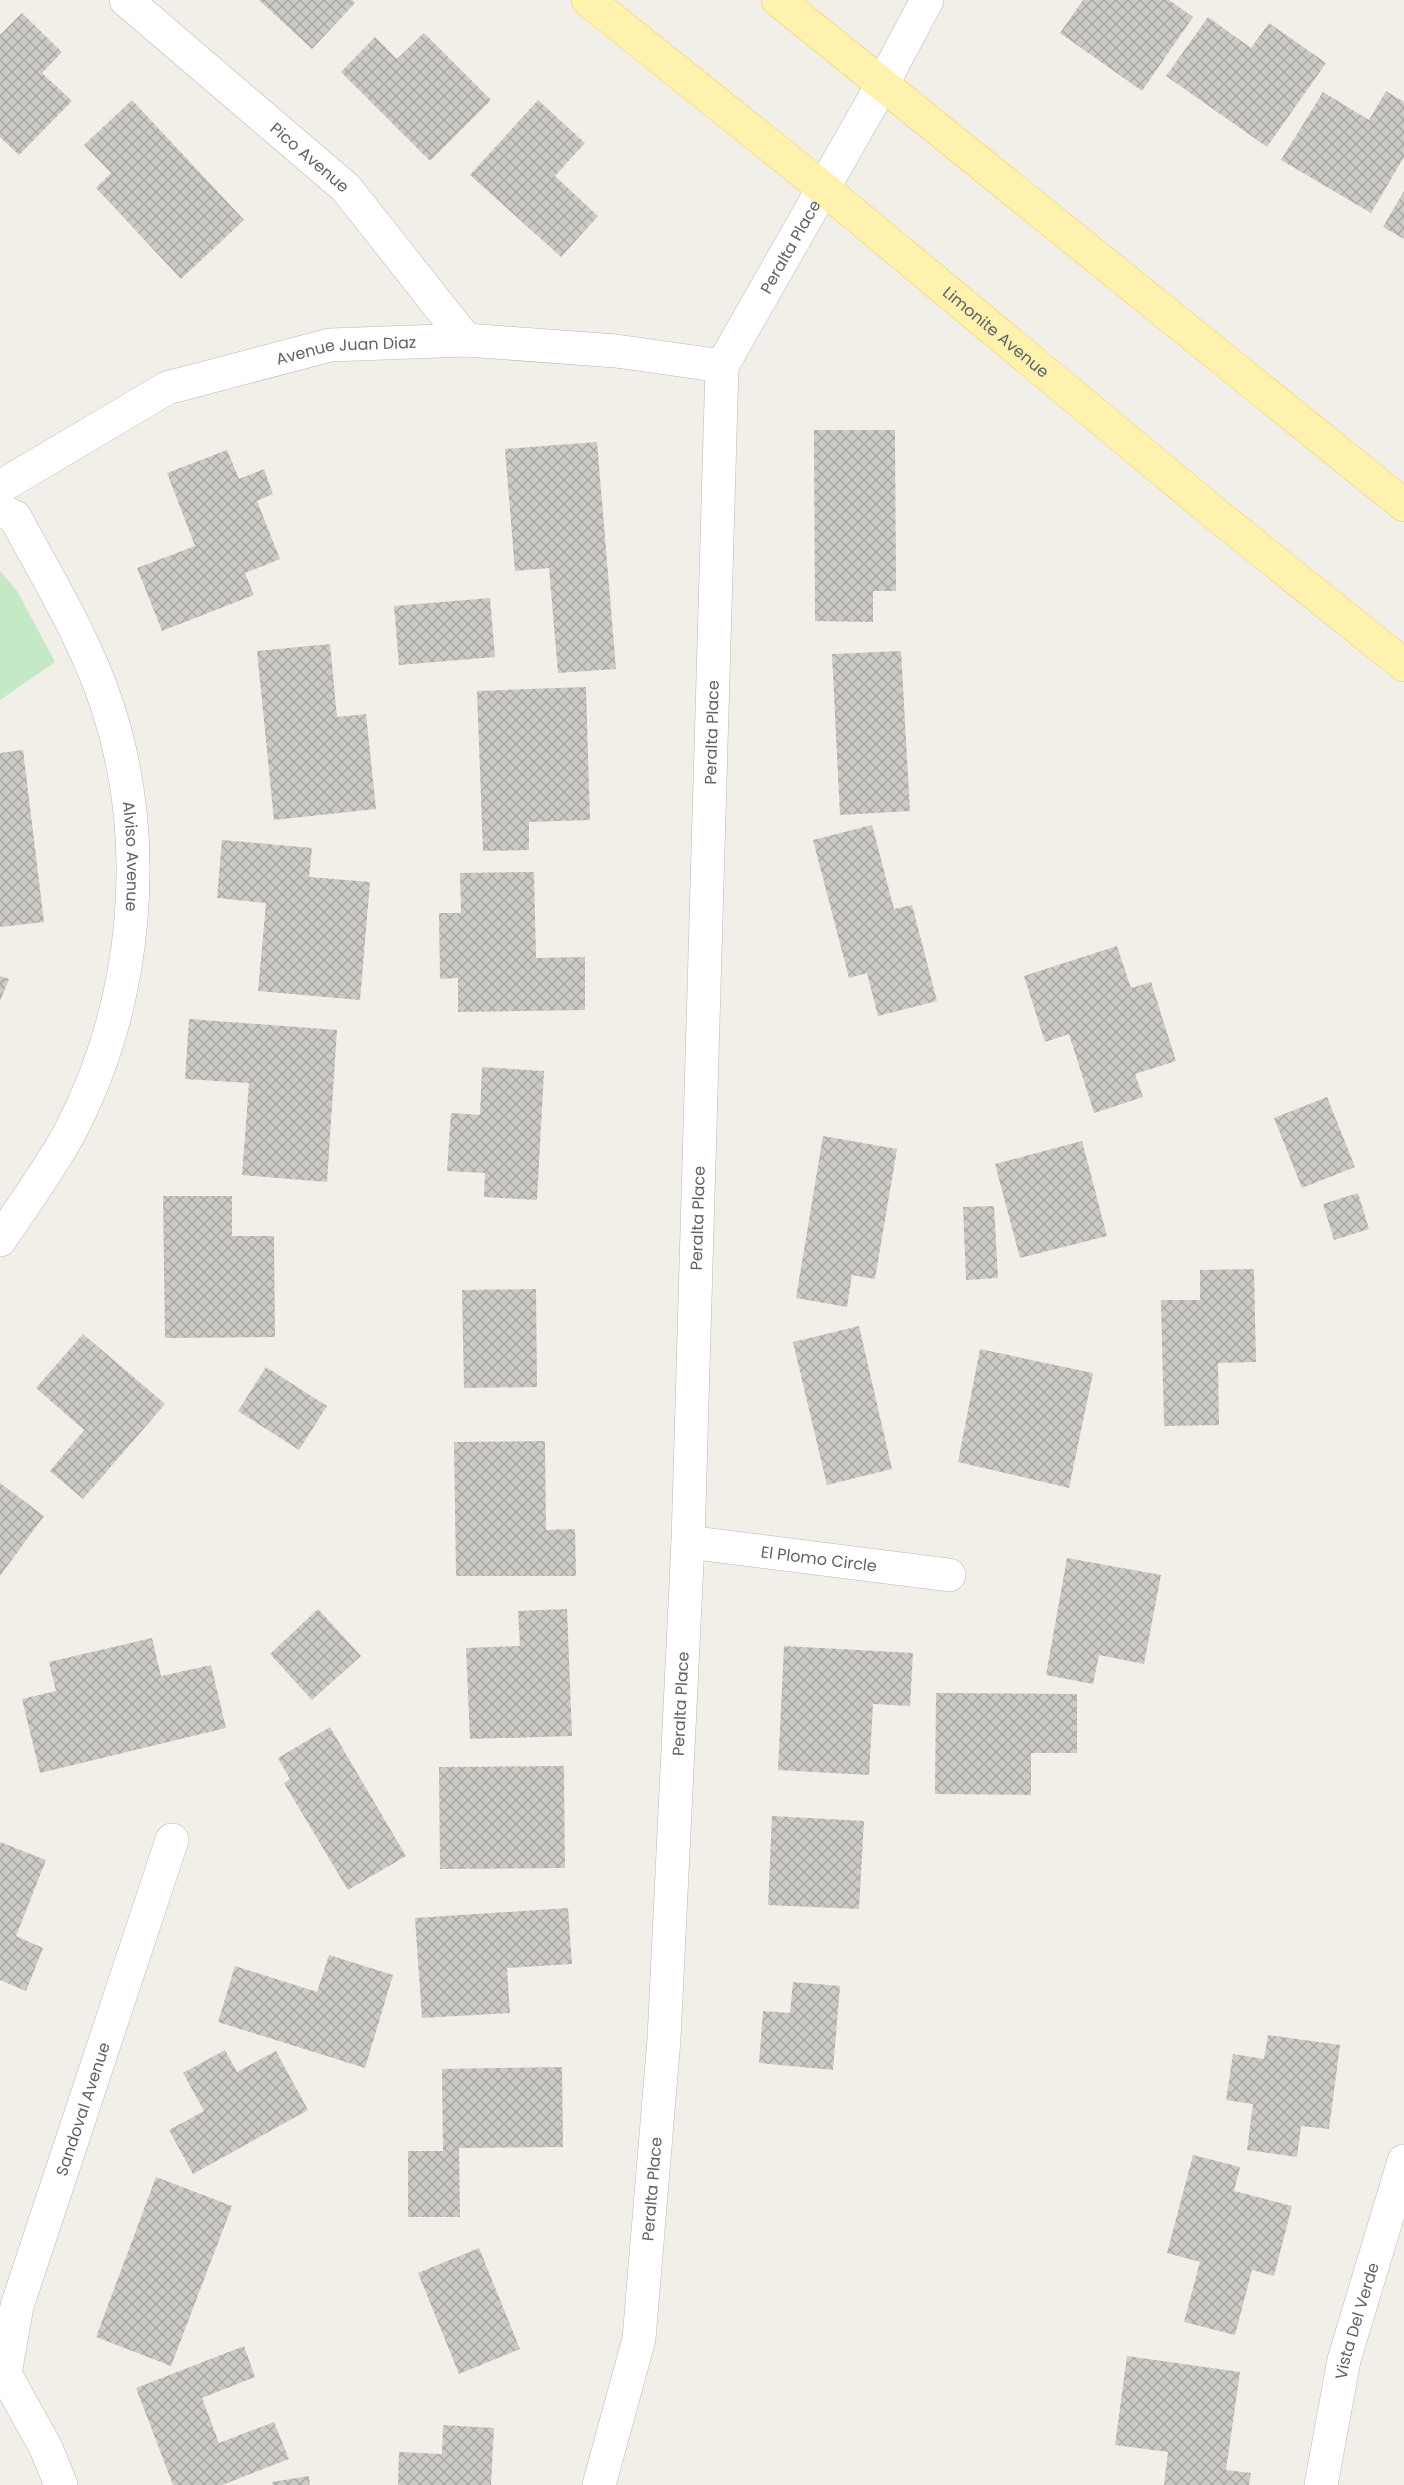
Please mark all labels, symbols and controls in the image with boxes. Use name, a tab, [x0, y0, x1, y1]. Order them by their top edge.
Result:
street label: Pico Avenue	[265, 117, 354, 198]
street label: Peralta Place	[755, 196, 826, 298]
street label: Limonite Avenue	[938, 281, 1054, 383]
street label: Avenue Juan Diaz	[273, 331, 417, 371]
street label: Peralta Place	[699, 680, 725, 785]
street label: Alviso Avenue	[117, 800, 144, 912]
street label: Peralta Place	[685, 1165, 711, 1271]
street label: El Plomo Circle	[760, 1540, 878, 1578]
street label: Peralta Place	[667, 1651, 695, 1757]
street label: Sandoval Avenue	[50, 2039, 116, 2179]
street label: Peralta Place	[636, 2136, 668, 2242]
street label: Vista Del Verde	[1330, 2260, 1385, 2381]

